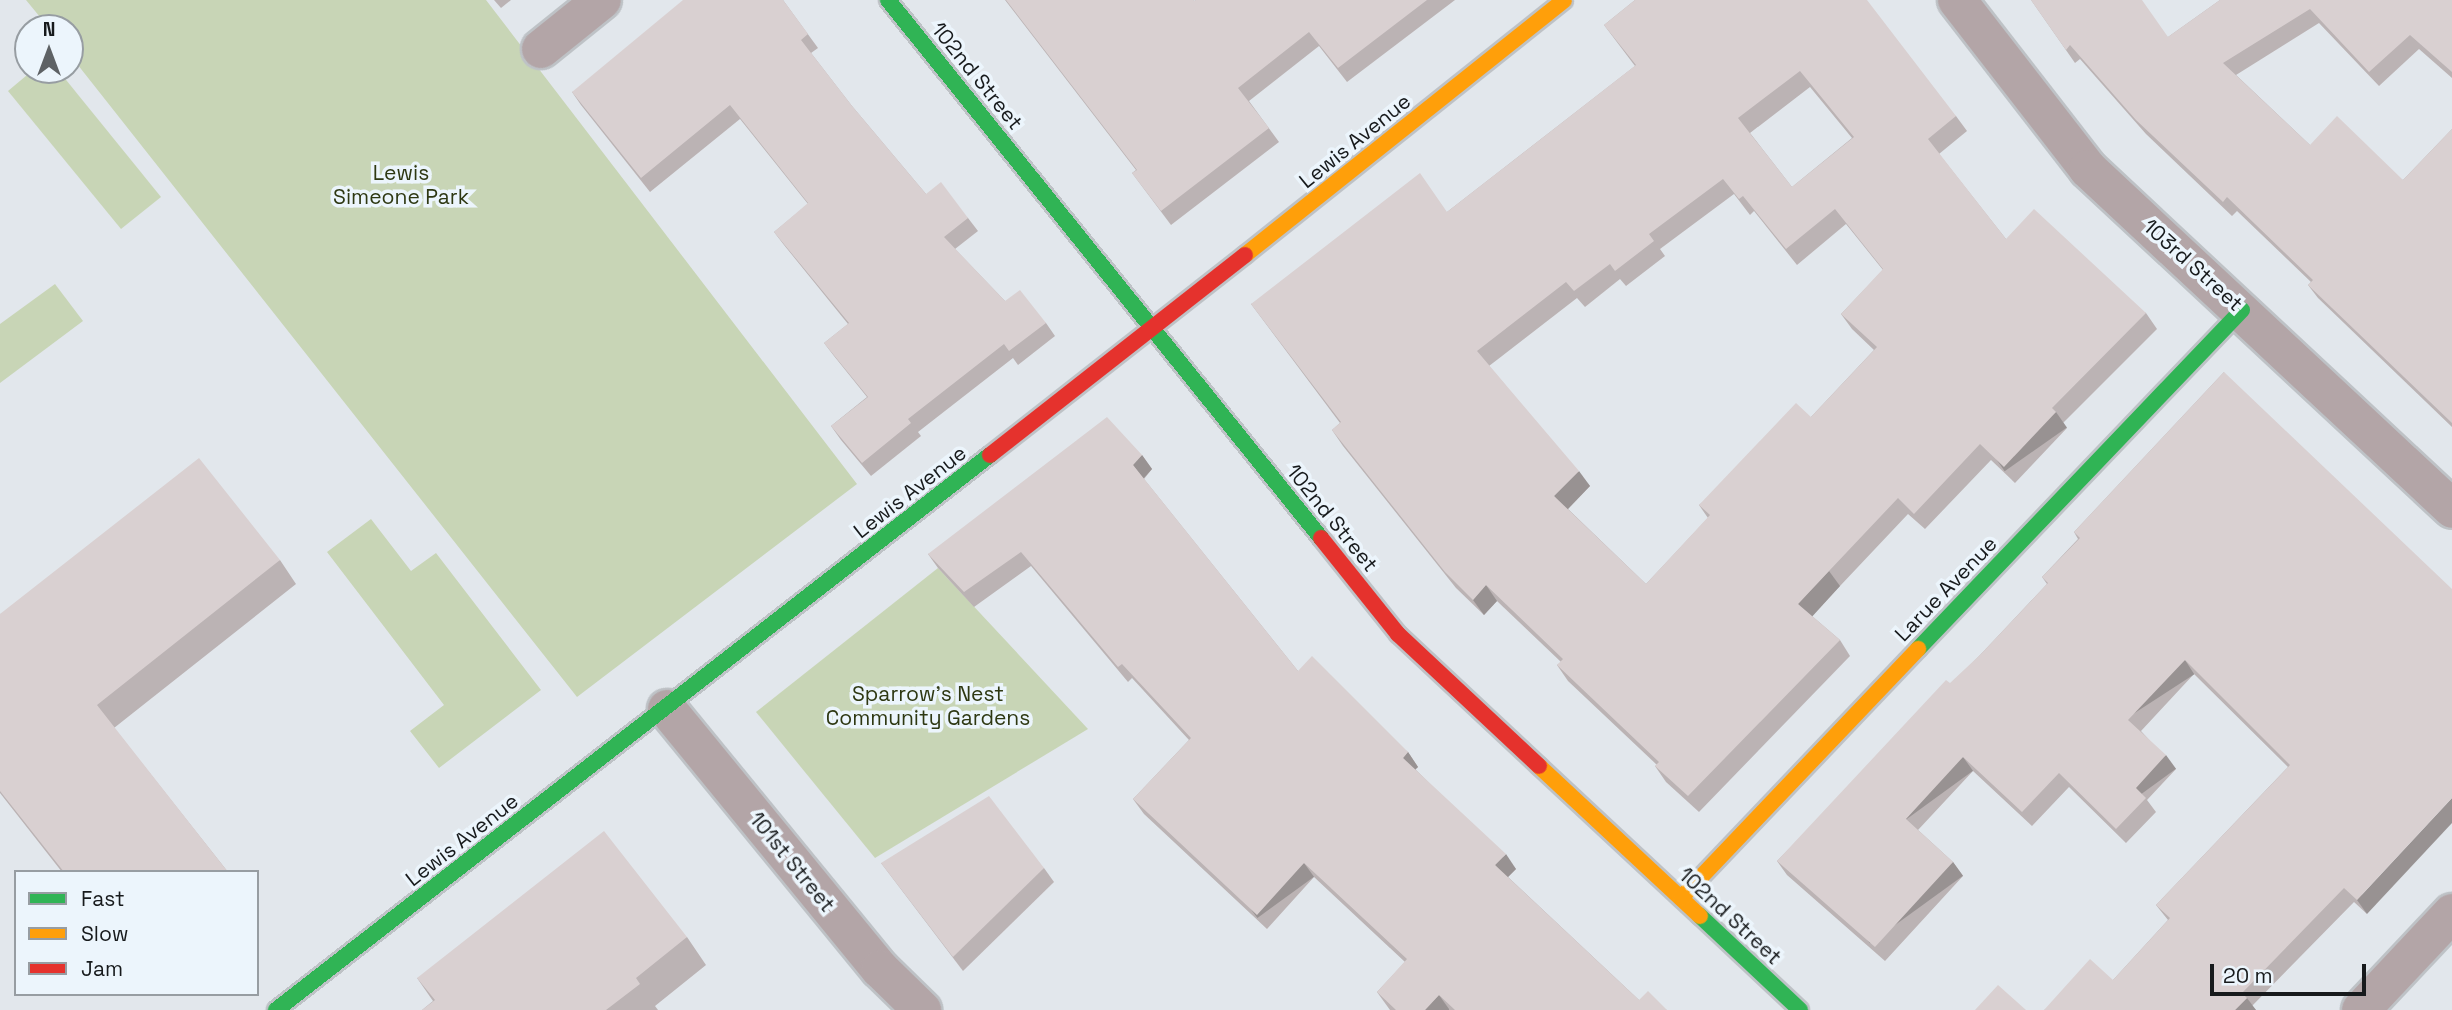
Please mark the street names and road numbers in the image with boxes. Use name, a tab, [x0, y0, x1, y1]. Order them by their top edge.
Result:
street label: 102nd Street	[926, 17, 1028, 135]
street label: Lewis Avenue	[1294, 88, 1416, 194]
street label: 103rd Street	[2138, 214, 2248, 316]
street label: Lewis Avenue	[849, 440, 971, 544]
street label: 102nd Street	[1281, 459, 1383, 577]
street label: Larue Avenue	[1890, 531, 2002, 647]
street label: Lewis Avenue	[401, 788, 523, 892]
street label: 101st Street	[744, 807, 840, 917]
street label: 102nd Street	[1674, 862, 1786, 970]

